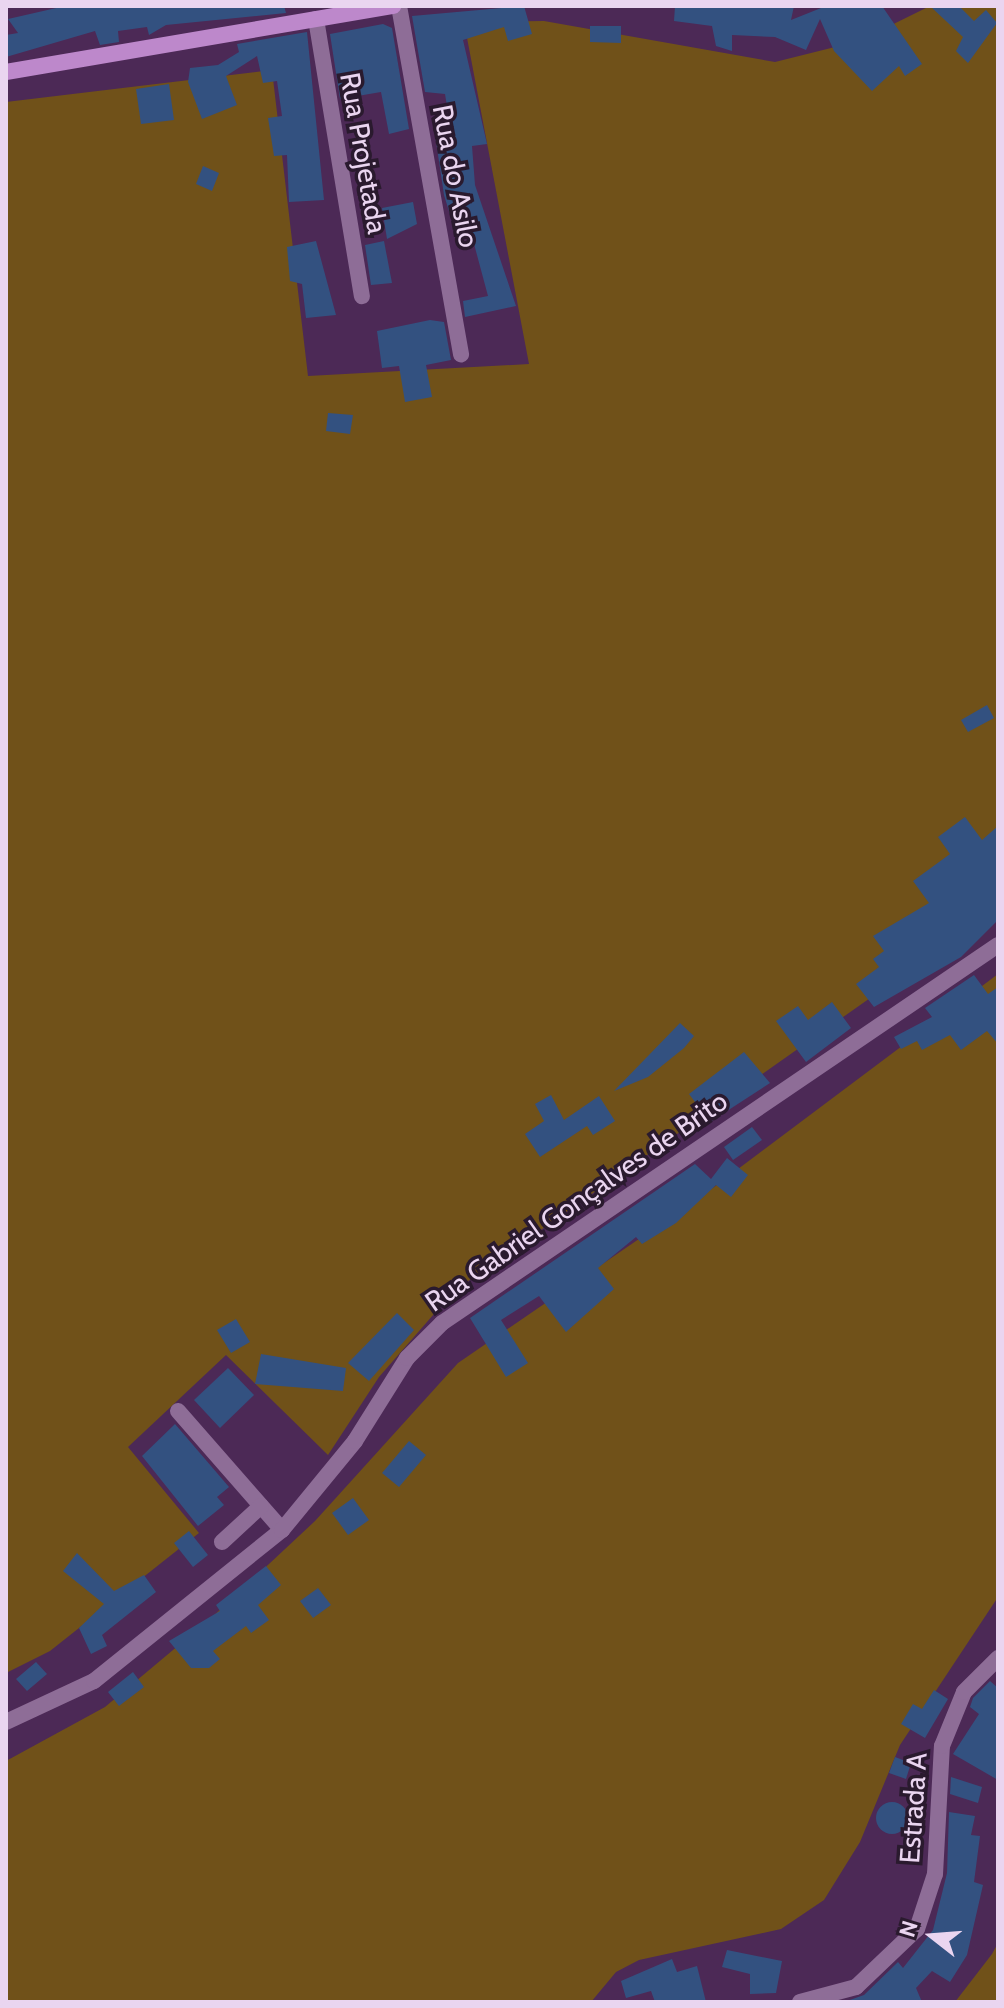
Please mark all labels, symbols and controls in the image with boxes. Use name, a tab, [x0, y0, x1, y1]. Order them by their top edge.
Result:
street label: Rua Projetada	[333, 70, 395, 236]
street label: Rua do Asilo	[426, 102, 486, 250]
street label: Rua Gabriel Gonçalves de Brito	[418, 1084, 734, 1318]
street label: Estrada A	[892, 1751, 934, 1865]
north arrow	[892, 1896, 972, 1976]
text: N	[893, 1917, 924, 1940]

